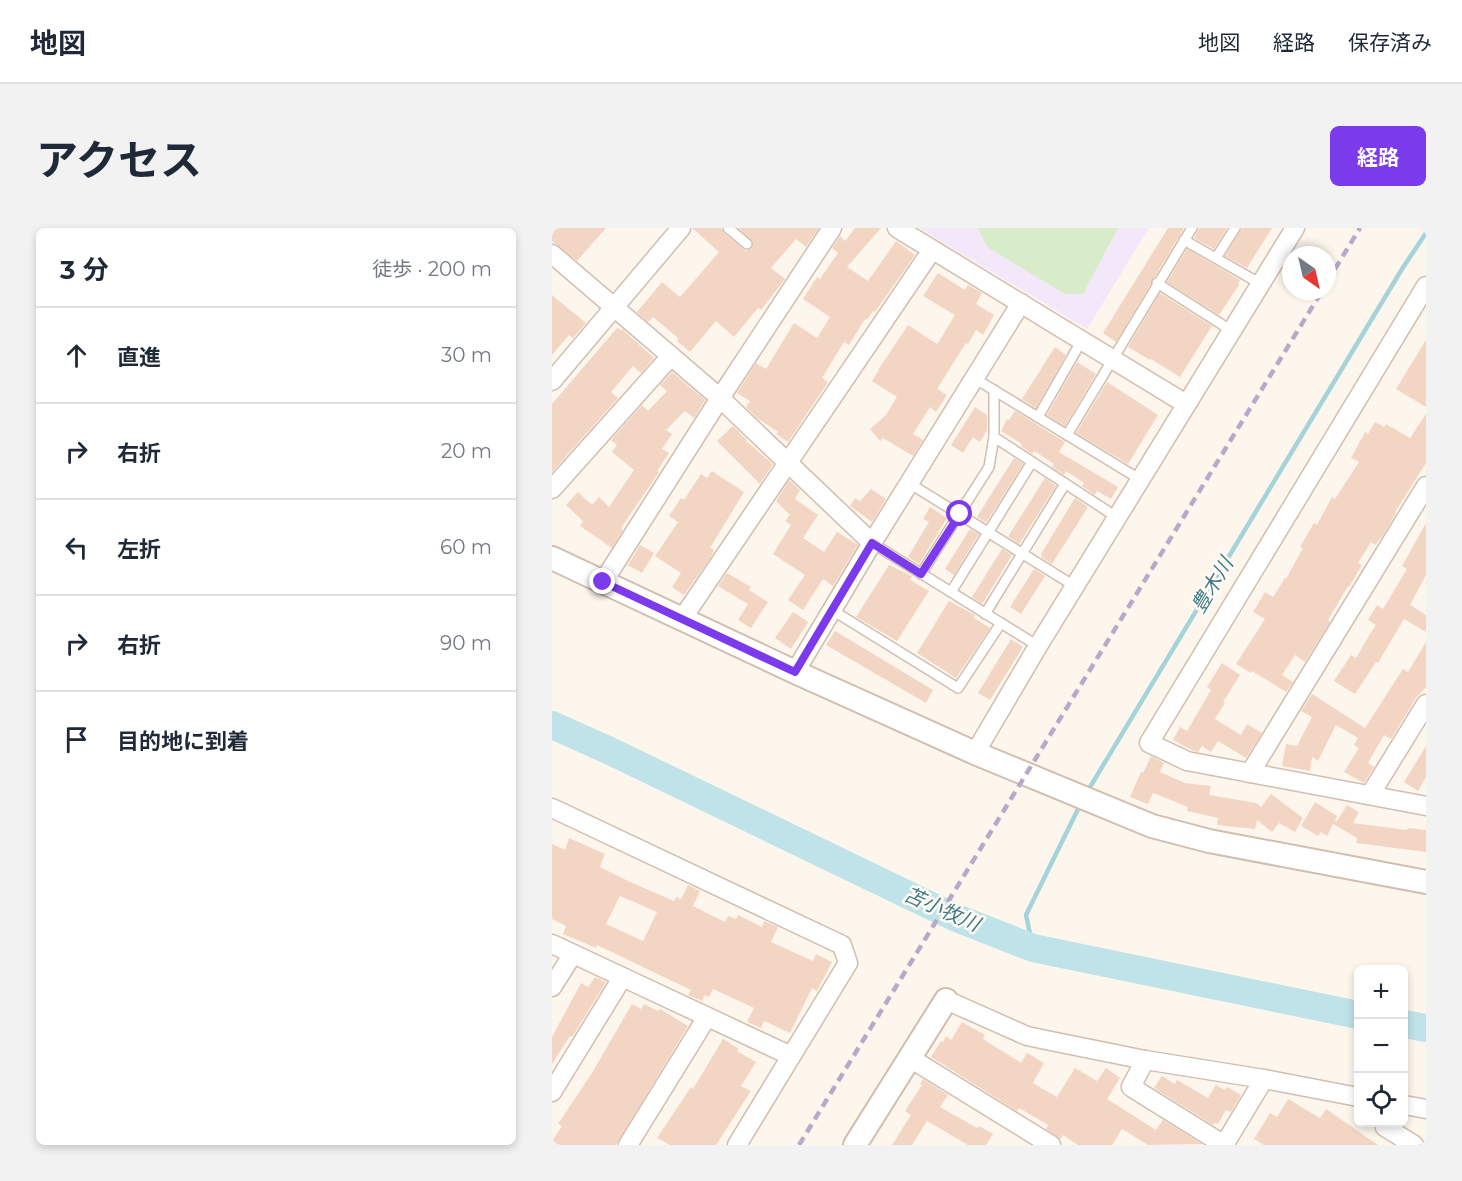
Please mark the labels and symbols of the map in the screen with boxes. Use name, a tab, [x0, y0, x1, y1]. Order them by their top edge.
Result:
north arrow	[1282, 246, 1336, 300]
route start	[946, 500, 972, 526]
water label: 豊木川	[1186, 551, 1239, 617]
route end	[589, 568, 615, 594]
water label: 苫小牧川	[901, 882, 985, 937]

